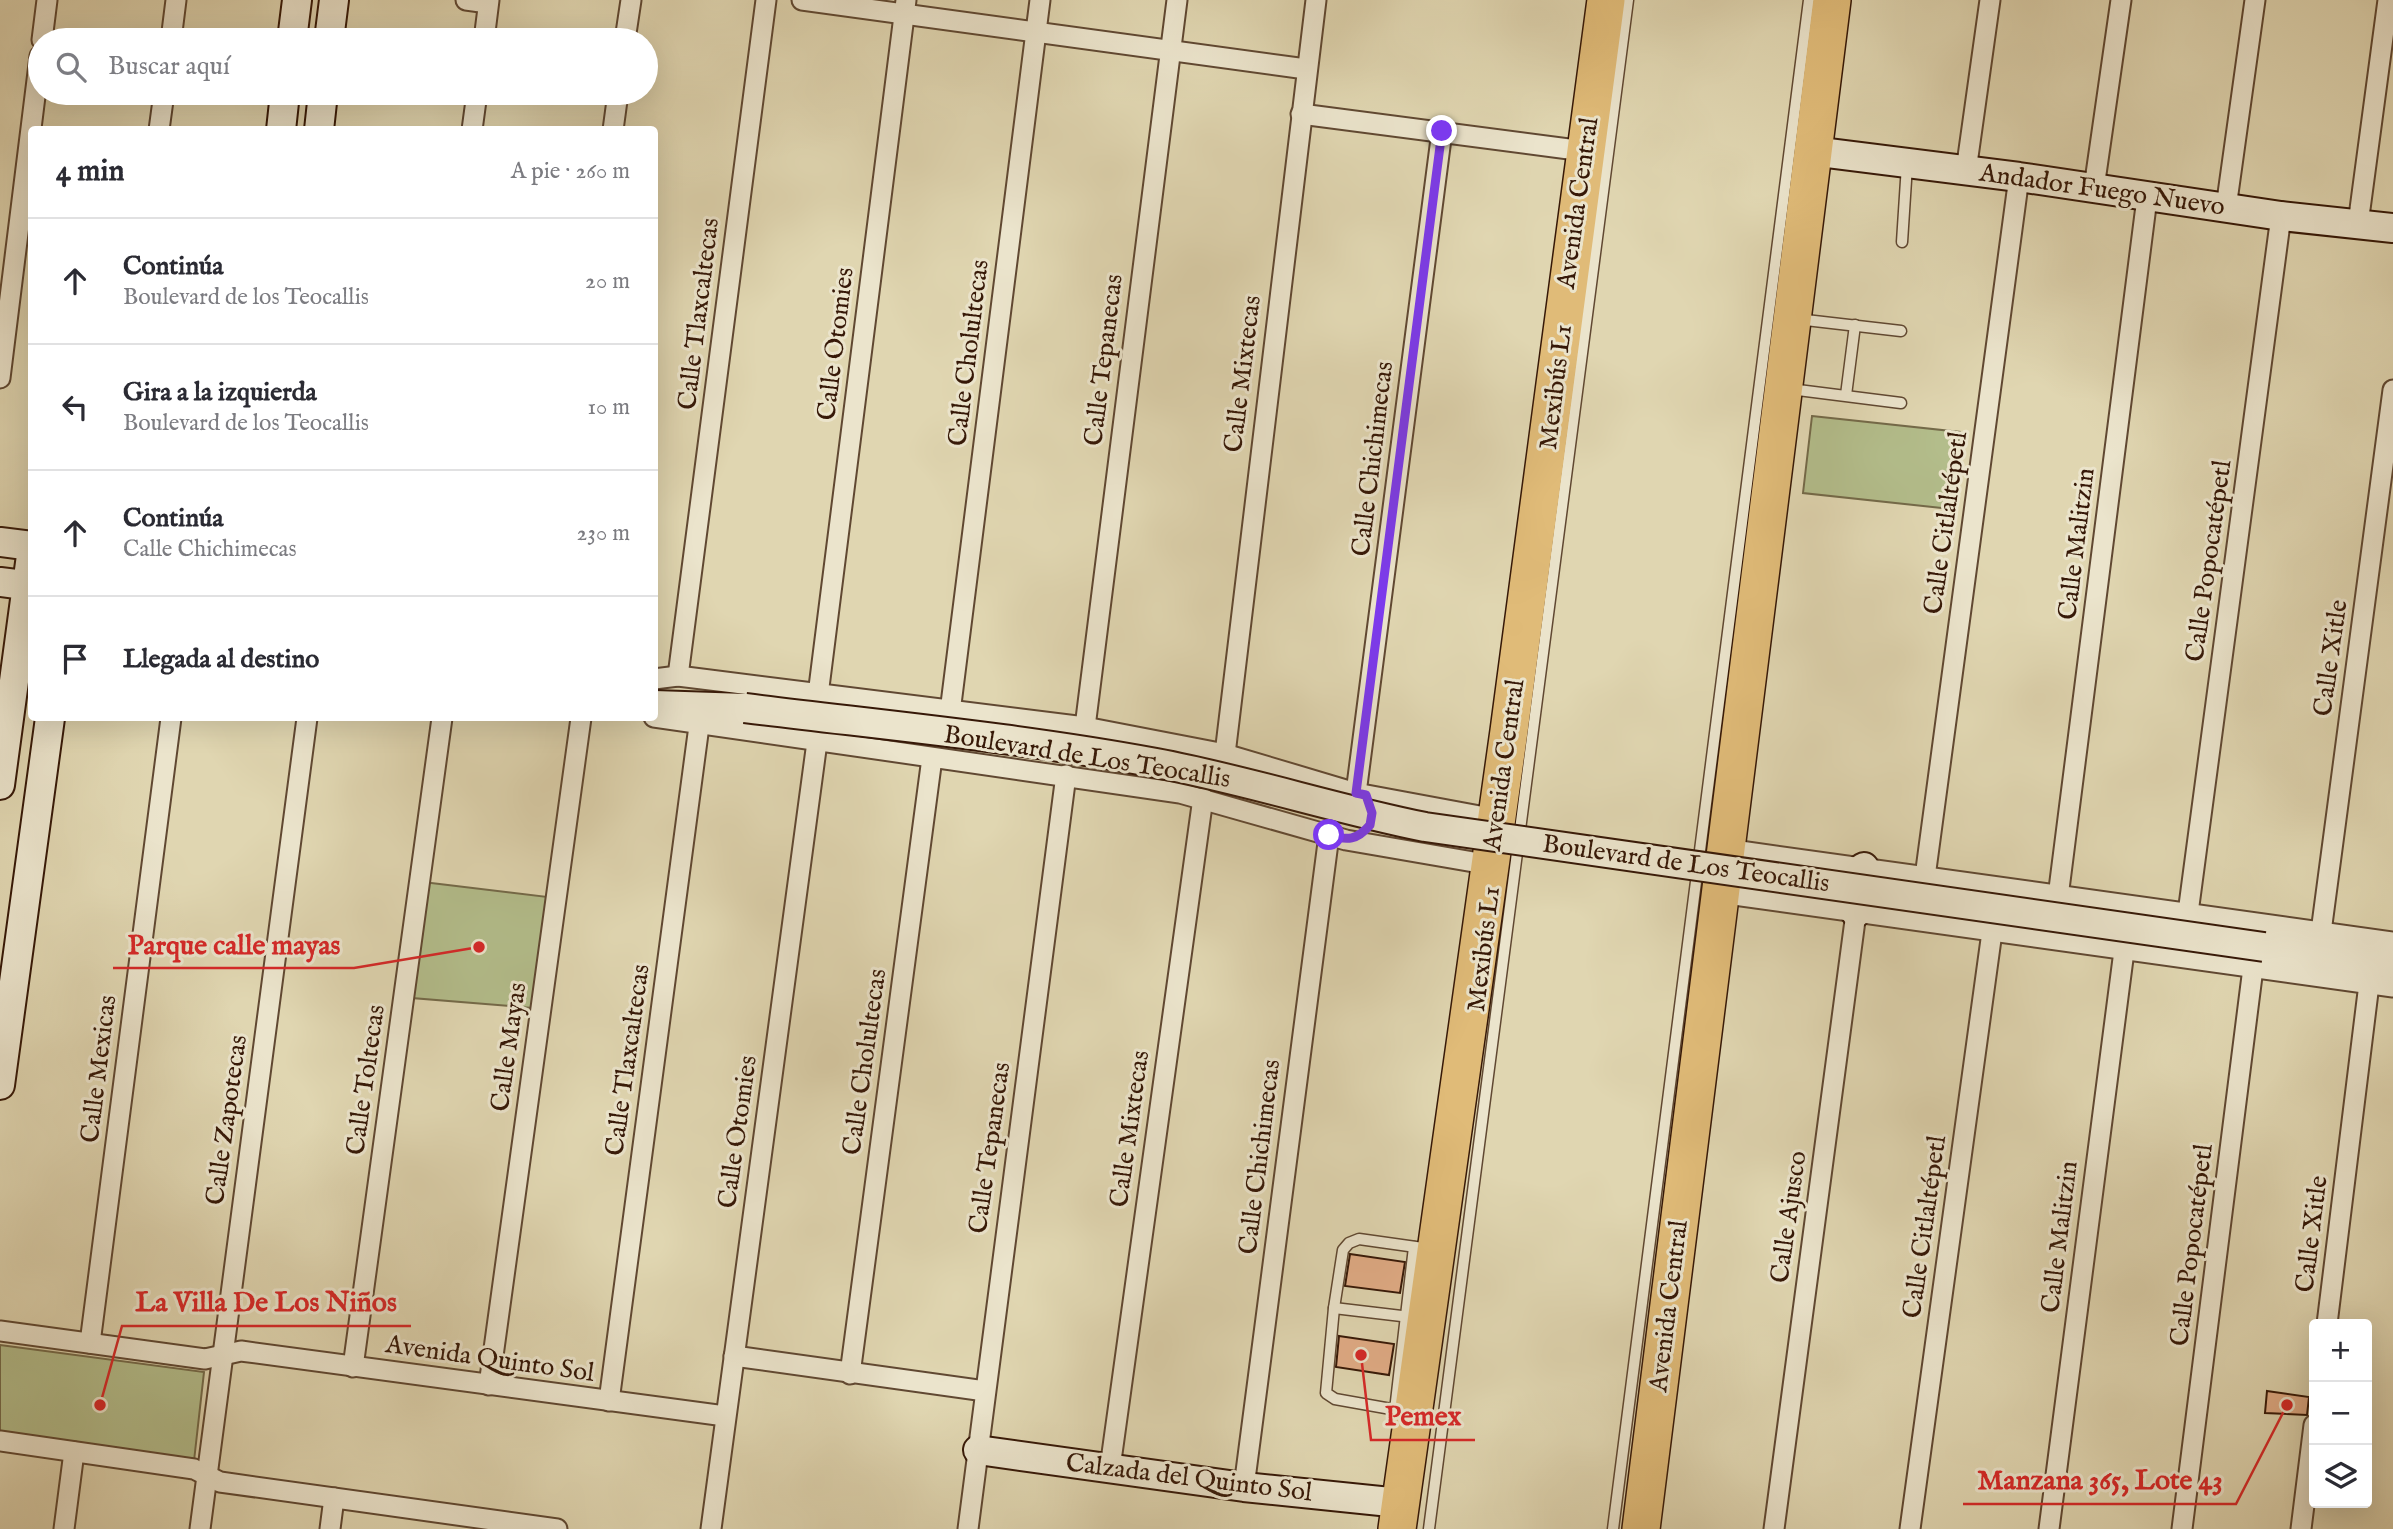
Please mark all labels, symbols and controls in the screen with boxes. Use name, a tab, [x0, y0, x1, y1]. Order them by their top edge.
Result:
search box	[28, 28, 658, 105]
icon: search	[52, 48, 90, 86]
text: Buscar aquí	[108, 50, 230, 83]
street label: Avenida Central	[1549, 114, 1606, 292]
route end	[1426, 115, 1457, 146]
text: 4 min	[56, 153, 124, 191]
street label: Andador Fuego Nuevo	[1976, 156, 2227, 224]
text: A pie · 260 m	[511, 157, 630, 186]
street label: Calle Tlaxcaltecas	[671, 216, 727, 412]
text: Continúa	[123, 250, 224, 283]
street label: Calle Cholultecas	[941, 258, 997, 448]
icon: ahead	[56, 262, 94, 300]
street label: Calle Otomies	[810, 266, 862, 422]
text: 20 m	[585, 267, 630, 296]
street label: Calle Tepanecas	[1077, 272, 1131, 448]
text: Boulevard de los Teocallis	[123, 283, 369, 312]
street label: Calle Mixtecas	[1217, 294, 1269, 454]
street label: Mexibús L1	[1532, 322, 1580, 452]
street label: Calle Chichimecas	[1345, 360, 1401, 558]
text: Gira a la izquierda	[123, 376, 317, 409]
icon: left	[56, 388, 94, 426]
text: 10 m	[587, 393, 630, 422]
text: Boulevard de los Teocallis	[123, 409, 369, 438]
street label: Calle Citlaltépetl	[1917, 429, 1975, 617]
street label: Calle Popocatépetl	[2178, 457, 2240, 664]
street label: Calle Malitzin	[2051, 466, 2103, 622]
text: Continúa	[123, 502, 224, 535]
icon: ahead	[56, 514, 94, 552]
text: 230 m	[577, 519, 630, 548]
text: Calle Chichimecas	[123, 535, 297, 564]
street label: Calle Xitle	[2306, 598, 2356, 718]
icon: arrive	[56, 640, 94, 678]
text: Llegada al destino	[123, 643, 319, 676]
street label: Avenida Central	[1475, 676, 1532, 854]
street label: Boulevard de Los Teocallis	[941, 718, 1233, 796]
route start	[1313, 819, 1344, 850]
street label: Boulevard de Los Teocallis	[1540, 827, 1832, 901]
street label: Mexibús L1	[1460, 884, 1508, 1014]
callout: Parque calle mayas	[113, 919, 354, 968]
text: Parque calle mayas	[128, 929, 341, 964]
street label: Calle Tlaxcaltecas	[598, 962, 658, 1158]
street label: Calle Cholultecas	[836, 967, 894, 1157]
street label: Calle Mayas	[484, 980, 534, 1114]
street label: Calle Mexicas	[74, 993, 124, 1145]
street label: Calle Toltecas	[339, 1003, 393, 1157]
street label: Calle Zapotecas	[199, 1033, 255, 1207]
street label: Calle Mixtecas	[1103, 1048, 1157, 1210]
street label: Calle Otomies	[711, 1053, 765, 1211]
street label: Calle Chichimecas	[1232, 1058, 1288, 1256]
street label: Calle Tepanecas	[962, 1060, 1018, 1236]
street label: Calle Citlaltépetl	[1896, 1133, 1954, 1321]
street label: Calle Popocatépetl	[2163, 1141, 2221, 1348]
street label: Calle Ajusco	[1763, 1149, 1815, 1285]
street label: Calle Malitzin	[2034, 1159, 2086, 1315]
street label: Calle Xitle	[2288, 1174, 2336, 1294]
street label: Avenida Central	[1642, 1217, 1696, 1395]
callout: La Villa De Los Niños	[122, 1277, 411, 1326]
text: La Villa De Los Niños	[135, 1286, 397, 1321]
map controls	[2309, 1319, 2372, 1508]
button: +	[2309, 1319, 2372, 1382]
street label: Avenida Quinto Sol	[383, 1328, 597, 1390]
button: −	[2309, 1382, 2372, 1445]
callout: Pemex	[1371, 1391, 1475, 1440]
text: Pemex	[1385, 1400, 1462, 1435]
button: layers	[2309, 1445, 2372, 1508]
street label: Calzada del Quinto Sol	[1064, 1447, 1315, 1510]
callout: Manzana 365, Lote 43	[1963, 1455, 2236, 1504]
text: Manzana 365, Lote 43	[1977, 1464, 2223, 1499]

